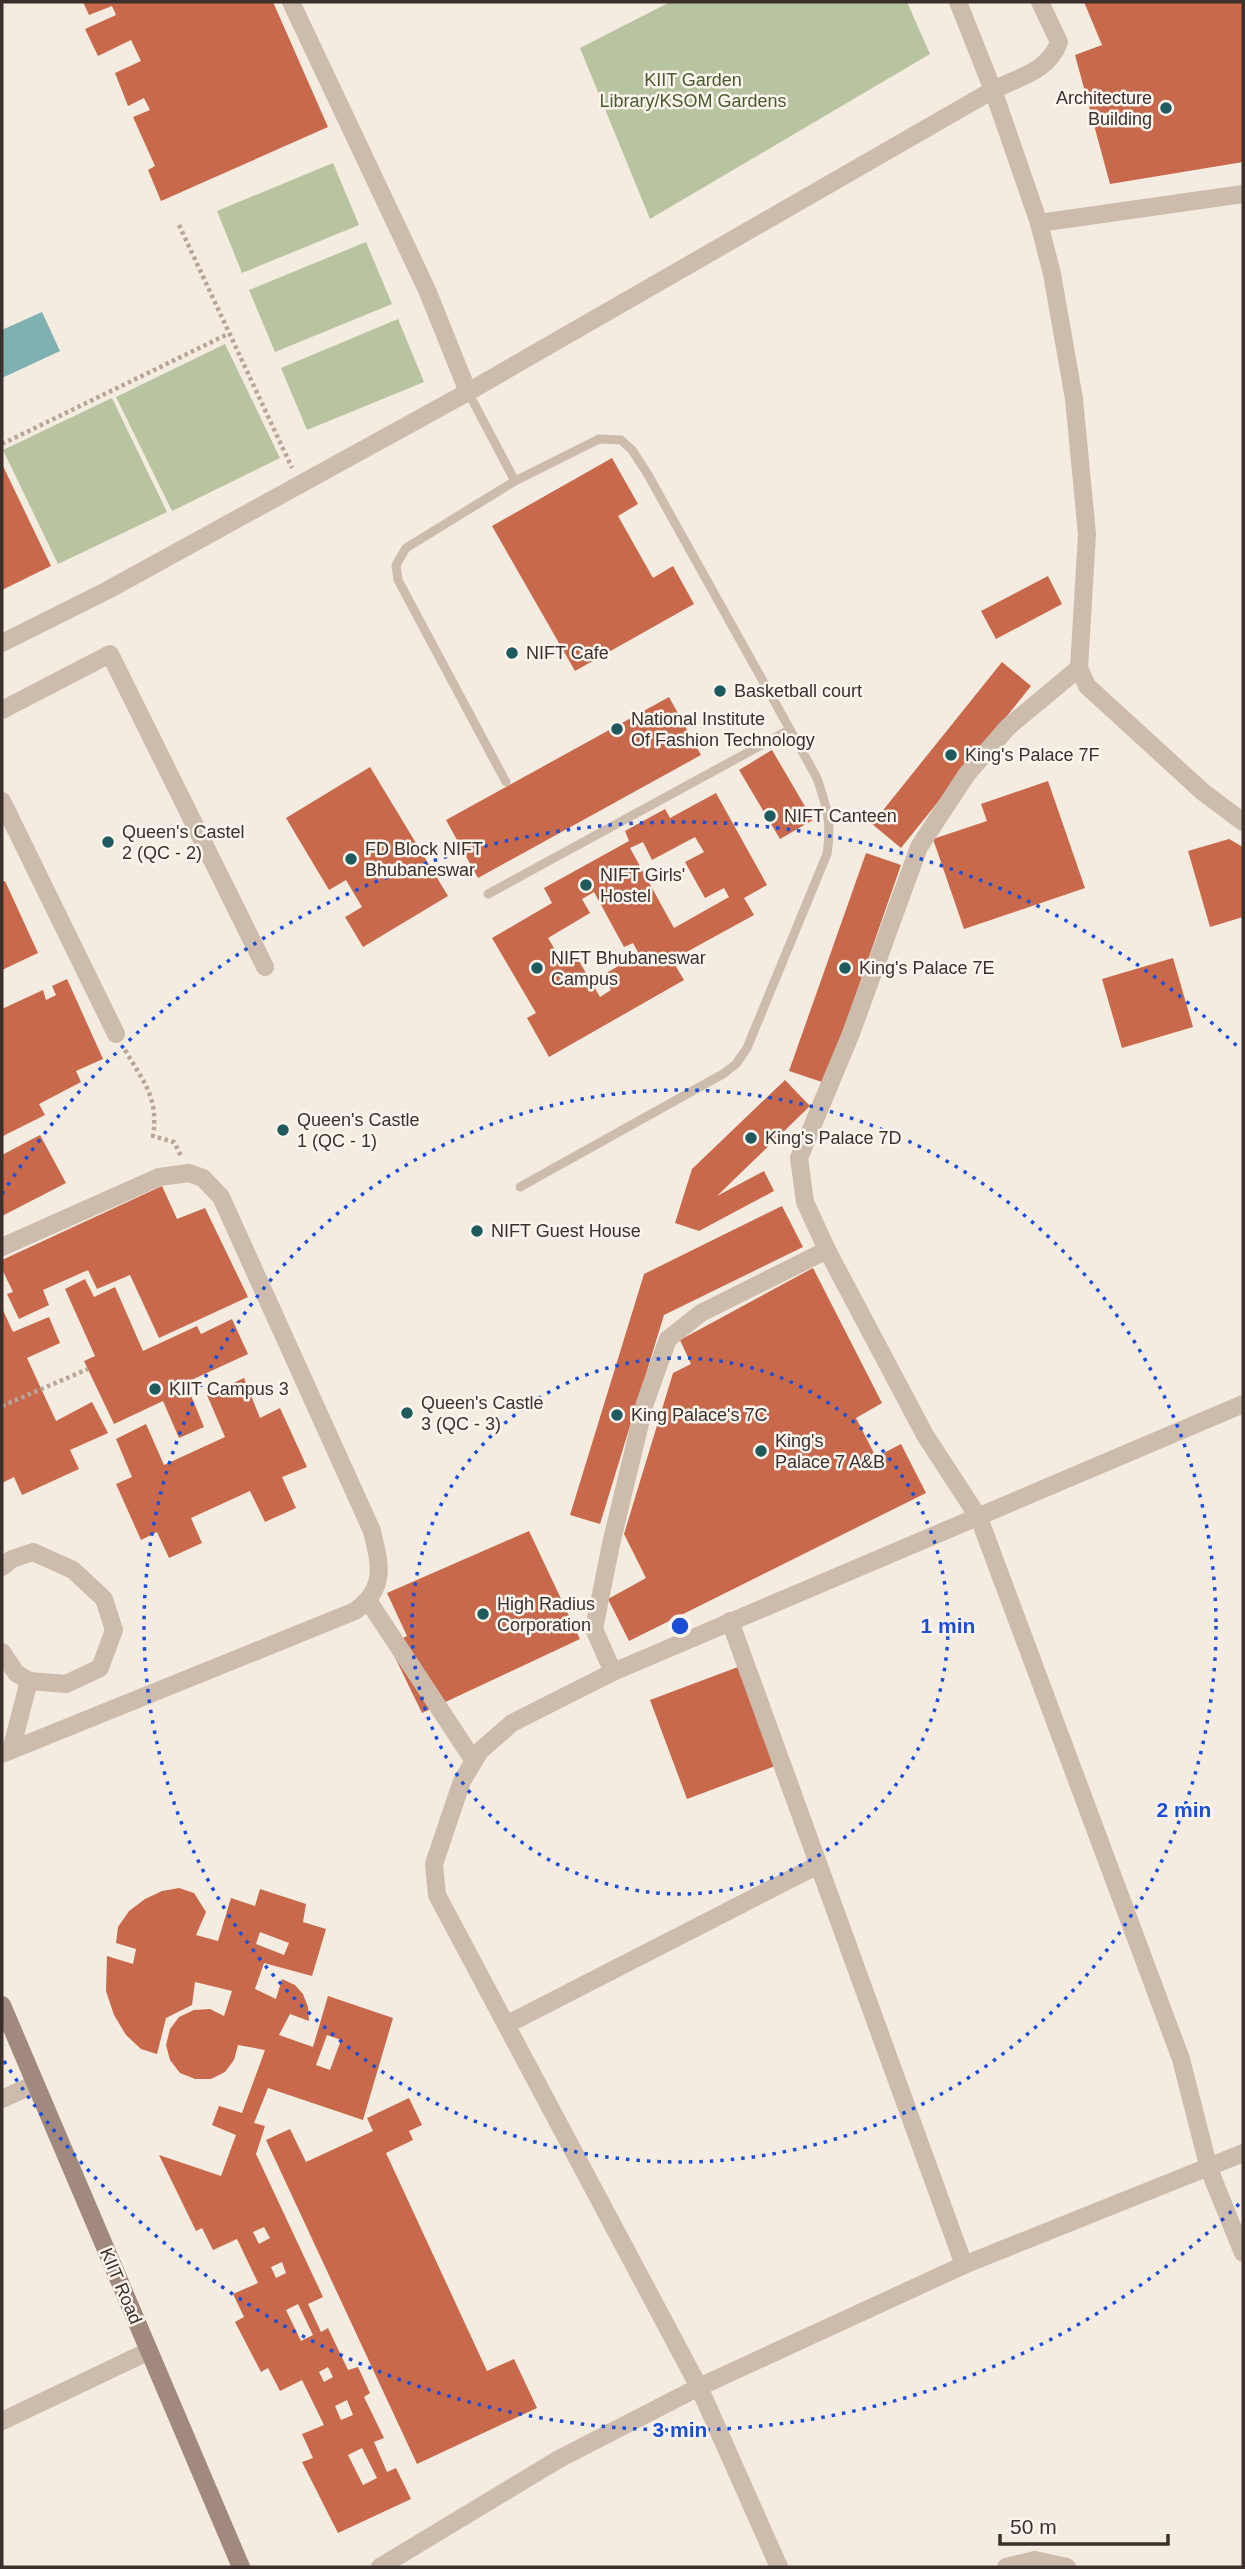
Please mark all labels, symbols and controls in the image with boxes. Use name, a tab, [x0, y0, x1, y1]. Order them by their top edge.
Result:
park label: KIIT Garden Library/KSOM Gardens	[599, 70, 787, 111]
place label: Architecture Building	[1056, 88, 1152, 129]
marker: Architecture Building	[1158, 100, 1174, 116]
place label: NIFT Cafe	[526, 643, 609, 663]
marker: NIFT Cafe	[504, 645, 520, 661]
place label: Basketball court	[734, 681, 862, 701]
marker: Basketball court	[712, 683, 728, 699]
place label: National Institute Of Fashion Technology	[631, 709, 815, 750]
marker: National Institute Of Fashion Technology	[609, 721, 625, 737]
place label: King's Palace 7F	[965, 745, 1100, 765]
marker: King's Palace 7F	[943, 747, 959, 763]
place label: NIFT Canteen	[784, 806, 897, 826]
marker: NIFT Canteen	[762, 808, 778, 824]
place label: Queen's Castel 2 (QC - 2)	[122, 822, 245, 863]
marker: Queen's Castel 2 (QC - 2)	[100, 834, 116, 850]
place label: FD Block NIFT Bhubaneswar	[365, 839, 483, 880]
marker: FD Block NIFT Bhubaneswar	[343, 851, 359, 867]
place label: NIFT Girls' Hostel	[600, 865, 685, 906]
marker: NIFT Girls' Hostel	[578, 877, 594, 893]
place label: NIFT Bhubaneswar Campus	[551, 948, 706, 989]
place label: King's Palace 7E	[859, 958, 995, 978]
marker: NIFT Bhubaneswar Campus	[529, 960, 545, 976]
marker: King's Palace 7E	[837, 960, 853, 976]
place label: Queen's Castle 1 (QC - 1)	[297, 1110, 420, 1151]
marker: Queen's Castle 1 (QC - 1)	[275, 1122, 291, 1138]
place label: King's Palace 7D	[765, 1128, 902, 1148]
marker: King's Palace 7D	[743, 1130, 759, 1146]
place label: NIFT Guest House	[491, 1221, 641, 1241]
marker: NIFT Guest House	[469, 1223, 485, 1239]
place label: KIIT Campus 3	[169, 1379, 289, 1399]
marker: KIIT Campus 3	[147, 1381, 163, 1397]
place label: Queen's Castle 3 (QC - 3)	[421, 1393, 544, 1434]
marker: Queen's Castle 3 (QC - 3)	[399, 1405, 415, 1421]
place label: King Palace's 7C	[631, 1405, 768, 1425]
marker: King Palace's 7C	[609, 1407, 625, 1423]
place label: King's Palace 7 A&B	[775, 1431, 885, 1472]
marker: King's Palace 7 A&B	[753, 1443, 769, 1459]
place label: High Radius Corporation	[497, 1594, 595, 1635]
marker: High Radius Corporation	[475, 1606, 491, 1622]
centre of rings	[668, 1614, 692, 1638]
text: 1 min	[921, 1614, 975, 1637]
text: 2 min	[1157, 1798, 1211, 1821]
street label: KIIT Road	[96, 2245, 146, 2327]
text: 3 min	[653, 2418, 707, 2441]
scale bar	[1000, 2502, 1168, 2546]
text: 50 m	[1010, 2515, 1057, 2538]

